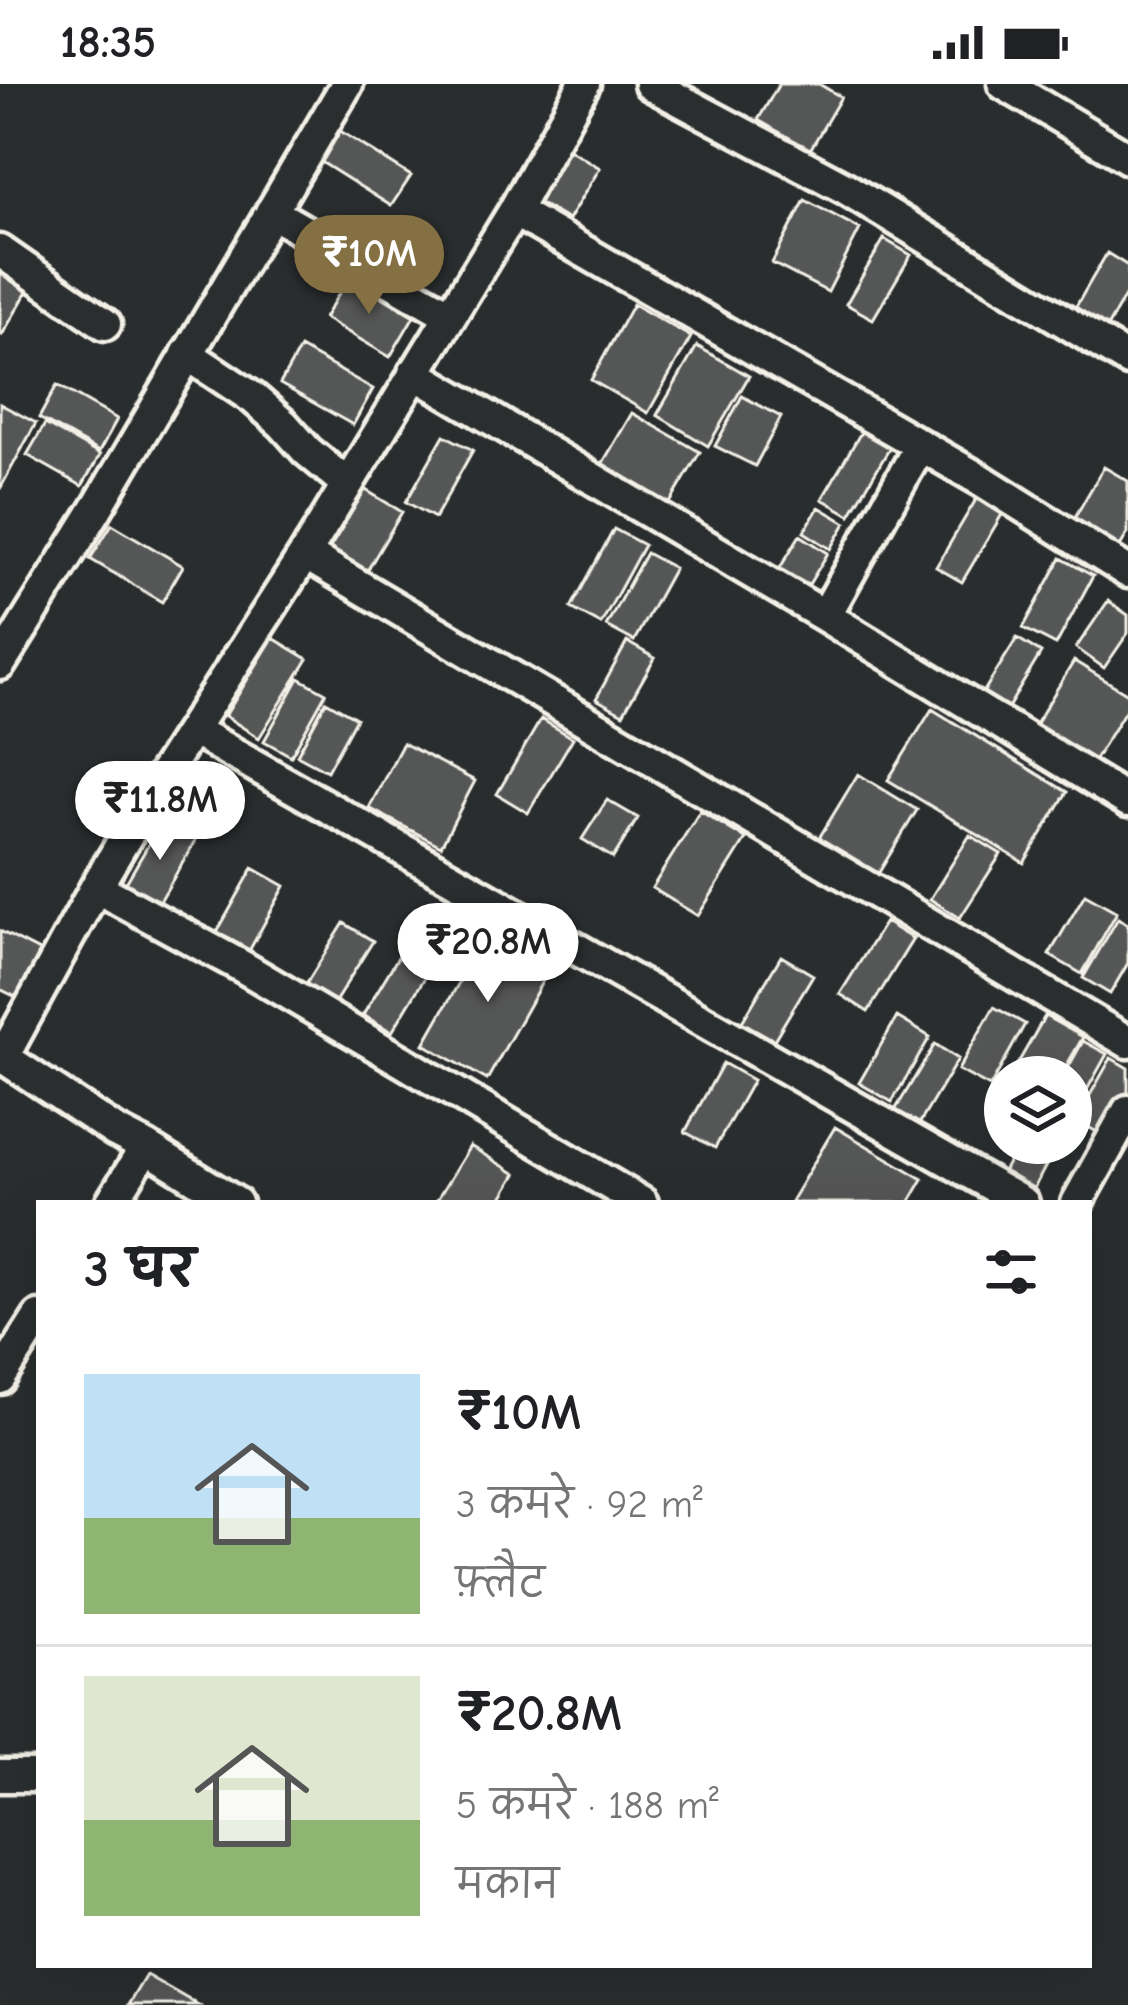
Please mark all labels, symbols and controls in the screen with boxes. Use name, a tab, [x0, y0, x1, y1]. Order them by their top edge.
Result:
text: 18:35	[60, 16, 156, 68]
pin: ₹10M	[298, 215, 440, 317]
text: ₹10M	[321, 231, 417, 276]
pin: ₹11.8M	[62, 761, 258, 863]
text: ₹11.8M	[102, 777, 218, 822]
pin: ₹20.8M	[390, 903, 586, 1005]
text: ₹20.8M	[425, 919, 551, 964]
map controls	[984, 1056, 1092, 1164]
button: layers	[984, 1056, 1092, 1164]
icon: filters	[978, 1239, 1044, 1305]
text: 3 घर	[84, 1240, 195, 1299]
text: ₹10M	[456, 1383, 581, 1442]
icon: home	[180, 1422, 324, 1566]
text: 3 कमरे · 92 m²	[456, 1482, 703, 1527]
text: फ़्लैट	[456, 1561, 545, 1606]
text: ₹20.8M	[456, 1684, 622, 1743]
icon: home	[180, 1724, 324, 1868]
text: 5 कमरे · 188 m²	[456, 1783, 719, 1828]
text: मकान	[456, 1862, 559, 1907]

